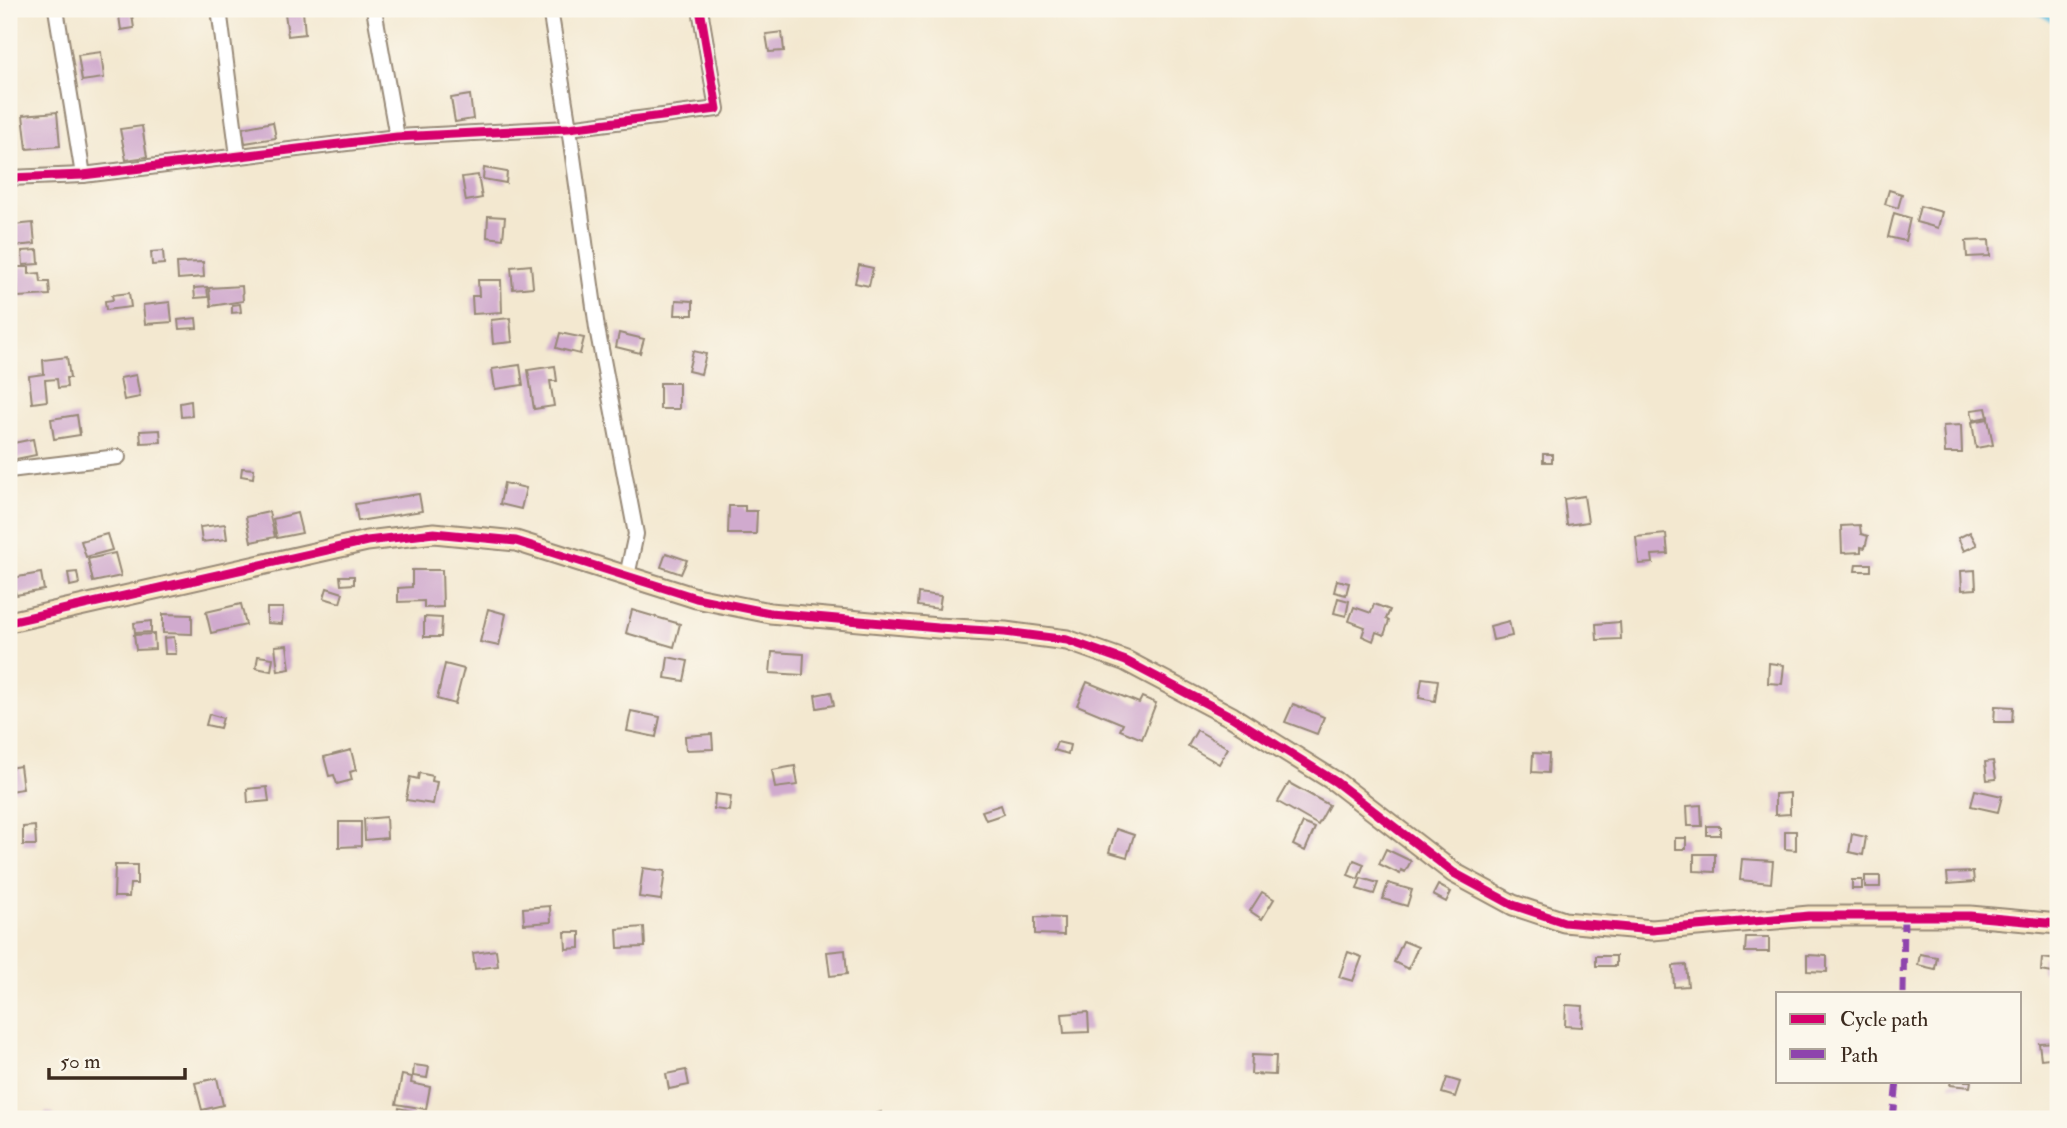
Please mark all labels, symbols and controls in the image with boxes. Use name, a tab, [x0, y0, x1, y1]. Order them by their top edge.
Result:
legend	[1776, 992, 2022, 1082]
text: Cycle path	[1840, 1006, 1928, 1033]
scale bar	[49, 1037, 186, 1081]
text: Path	[1840, 1042, 1878, 1069]
text: 50 m	[60, 1048, 101, 1075]

